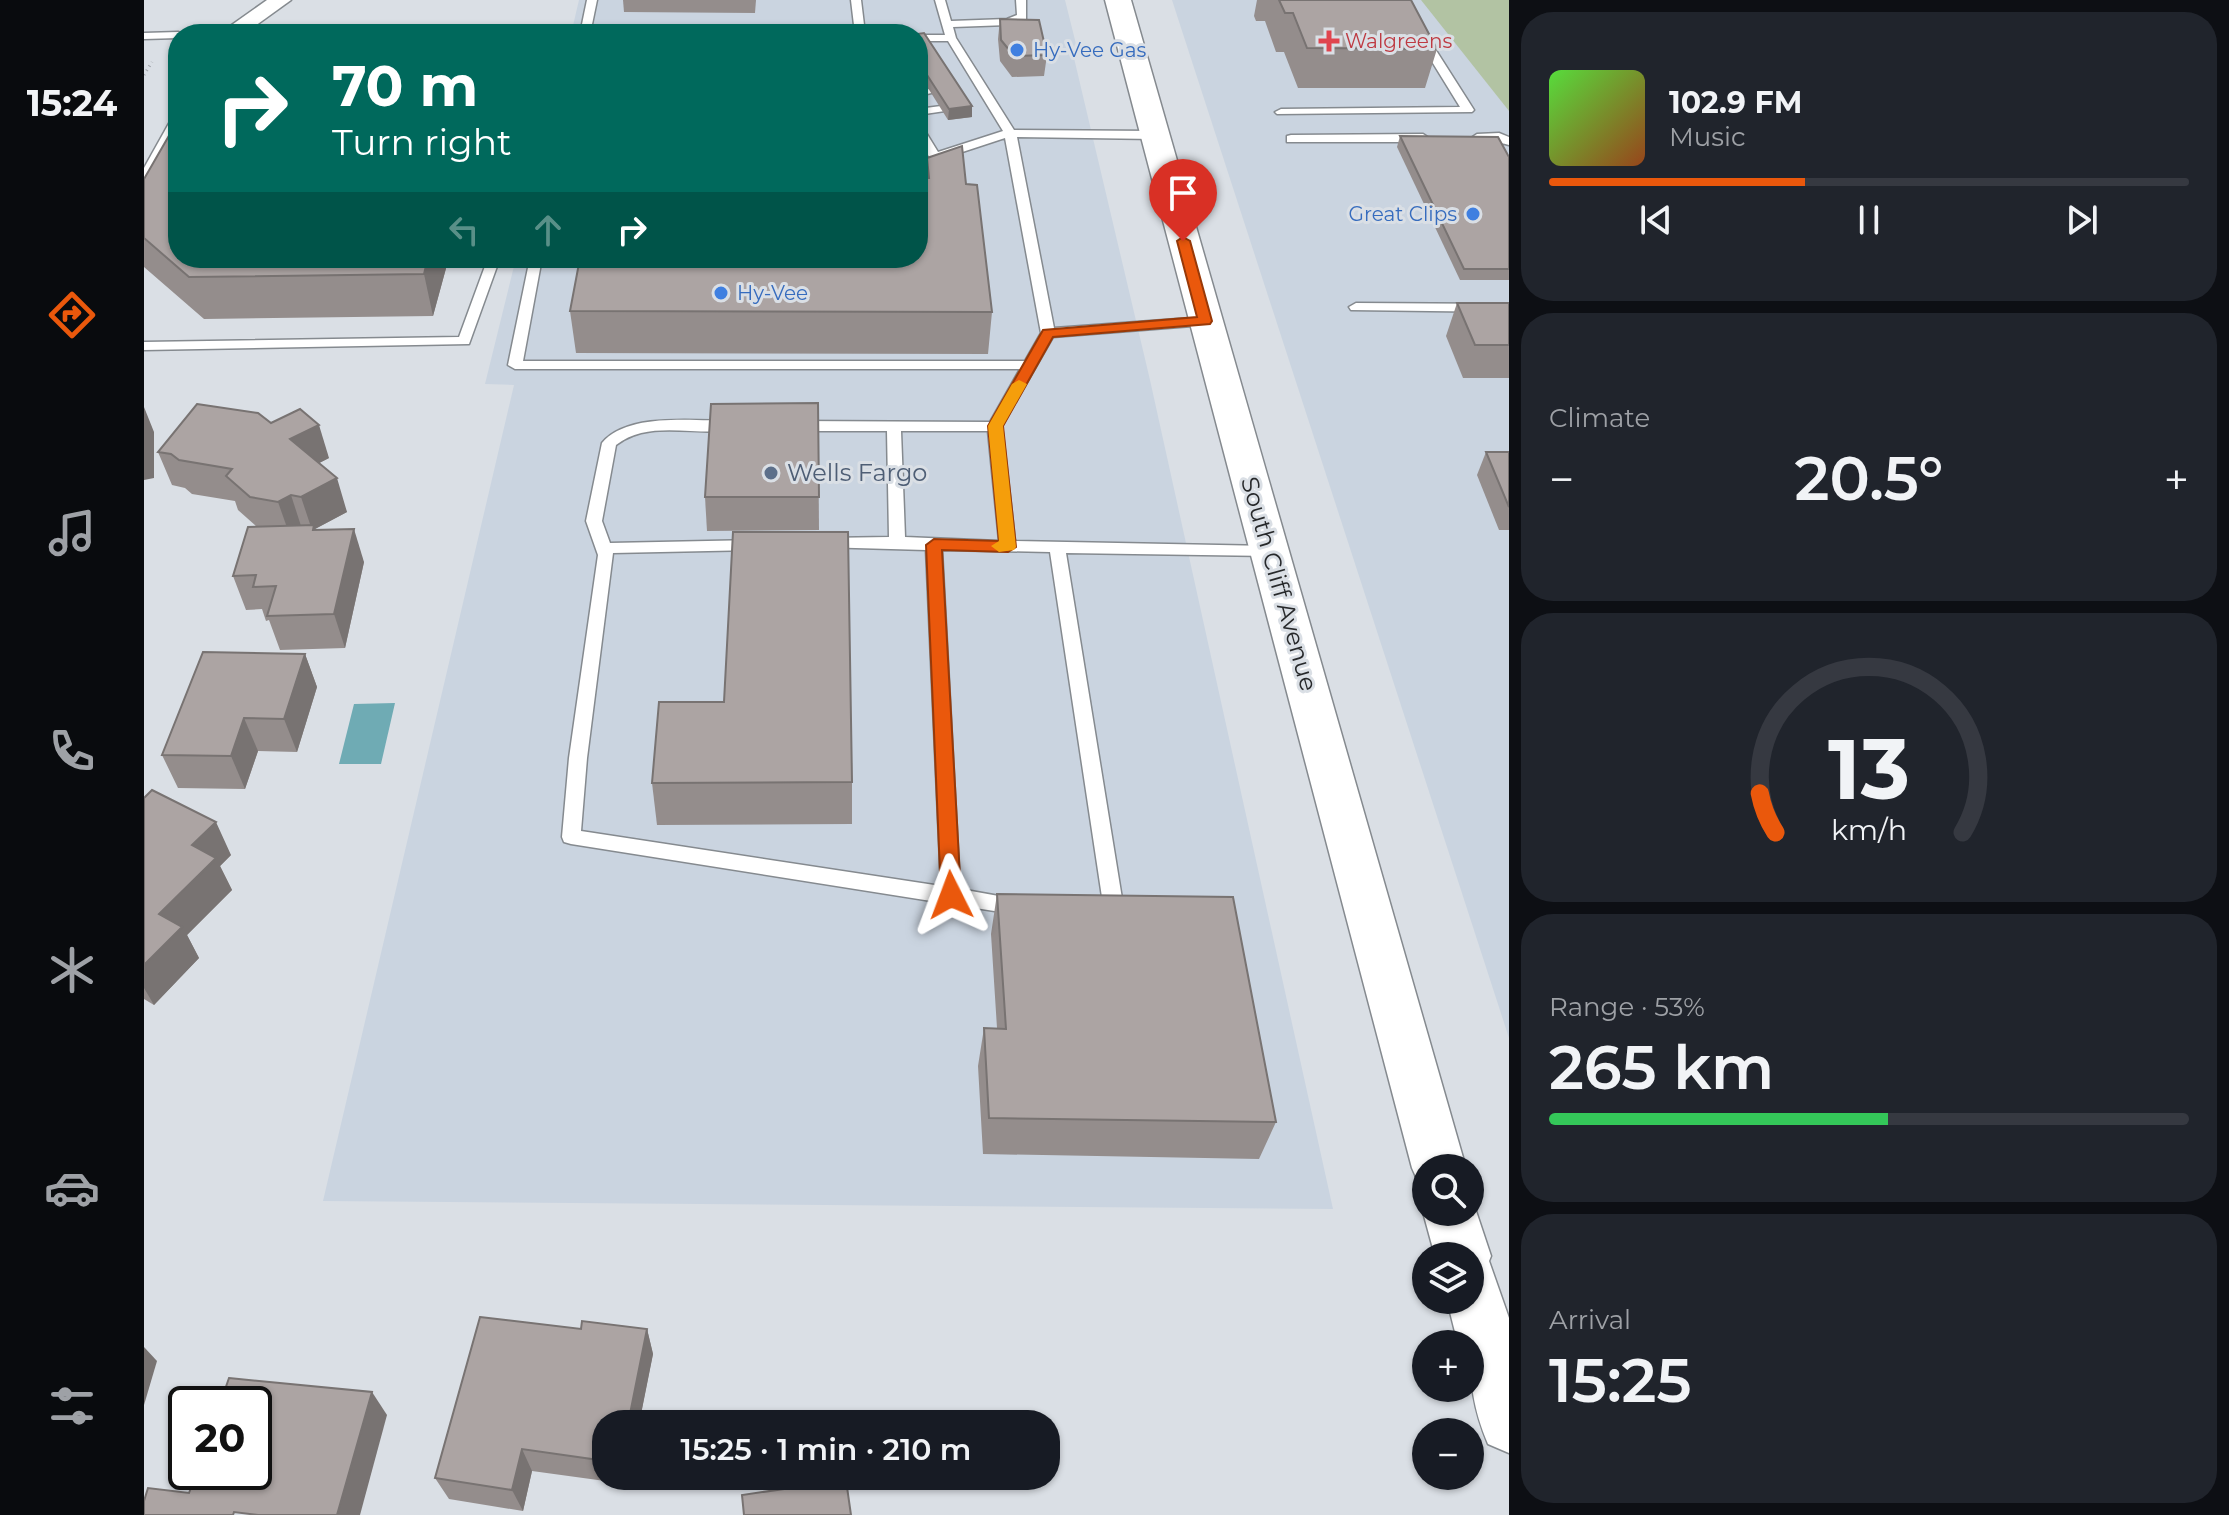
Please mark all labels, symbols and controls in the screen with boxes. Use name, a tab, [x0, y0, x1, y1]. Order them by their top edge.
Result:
place label: Walgreens	[1345, 29, 1452, 53]
marker: Walgreens	[1320, 32, 1338, 50]
place label: Hy-Vee Gas	[1033, 38, 1147, 62]
marker: Hy-Vee Gas	[1008, 41, 1026, 59]
text: 70 m	[332, 52, 478, 120]
icon: right	[200, 56, 304, 160]
text: 15:24	[27, 81, 117, 125]
text: 102.9 FM	[1669, 84, 1802, 121]
text: Turn right	[332, 120, 512, 164]
text: Music	[1669, 121, 1746, 153]
pin	[1149, 159, 1217, 241]
icon: arrive	[1161, 171, 1205, 215]
icon: previous	[1634, 198, 1678, 242]
icon: pause	[1847, 198, 1891, 242]
icon: next	[2060, 198, 2104, 242]
place label: Great Clips	[1349, 202, 1457, 226]
marker: Great Clips	[1464, 205, 1482, 223]
icon: left	[442, 208, 486, 252]
icon: ahead	[526, 208, 570, 252]
icon: right	[610, 208, 654, 252]
place label: Hy-Vee	[737, 281, 808, 305]
marker: Hy-Vee	[712, 284, 730, 302]
icon: directions	[44, 287, 100, 343]
text: Climate	[1549, 402, 1650, 434]
text: 20.5°	[1795, 442, 1943, 515]
text: −	[1549, 452, 1574, 506]
text: +	[2164, 452, 2189, 506]
place label: Wells Fargo	[787, 458, 927, 487]
marker: Wells Fargo	[762, 464, 780, 482]
street label: South Cliff Avenue	[1235, 473, 1324, 694]
icon: music	[44, 505, 100, 561]
text: 13	[1828, 718, 1910, 820]
icon: phone	[44, 723, 100, 779]
text: km/h	[1831, 813, 1907, 848]
position arrow	[909, 853, 993, 937]
icon: climate	[44, 942, 100, 998]
text: Range · 53%	[1549, 991, 1705, 1023]
text: 265 km	[1549, 1031, 1774, 1104]
map controls	[1412, 1154, 1484, 1490]
button: search	[1412, 1154, 1484, 1226]
icon: car	[44, 1160, 100, 1216]
button: layers	[1412, 1242, 1484, 1314]
text: Arrival	[1549, 1304, 1631, 1336]
button: +	[1412, 1330, 1484, 1402]
text: 15:25	[1549, 1344, 1692, 1417]
icon: filters	[44, 1378, 100, 1434]
speed limit sign: 20	[168, 1386, 272, 1490]
button: −	[1412, 1418, 1484, 1490]
text: 15:25 · 1 min · 210 m	[681, 1431, 971, 1468]

